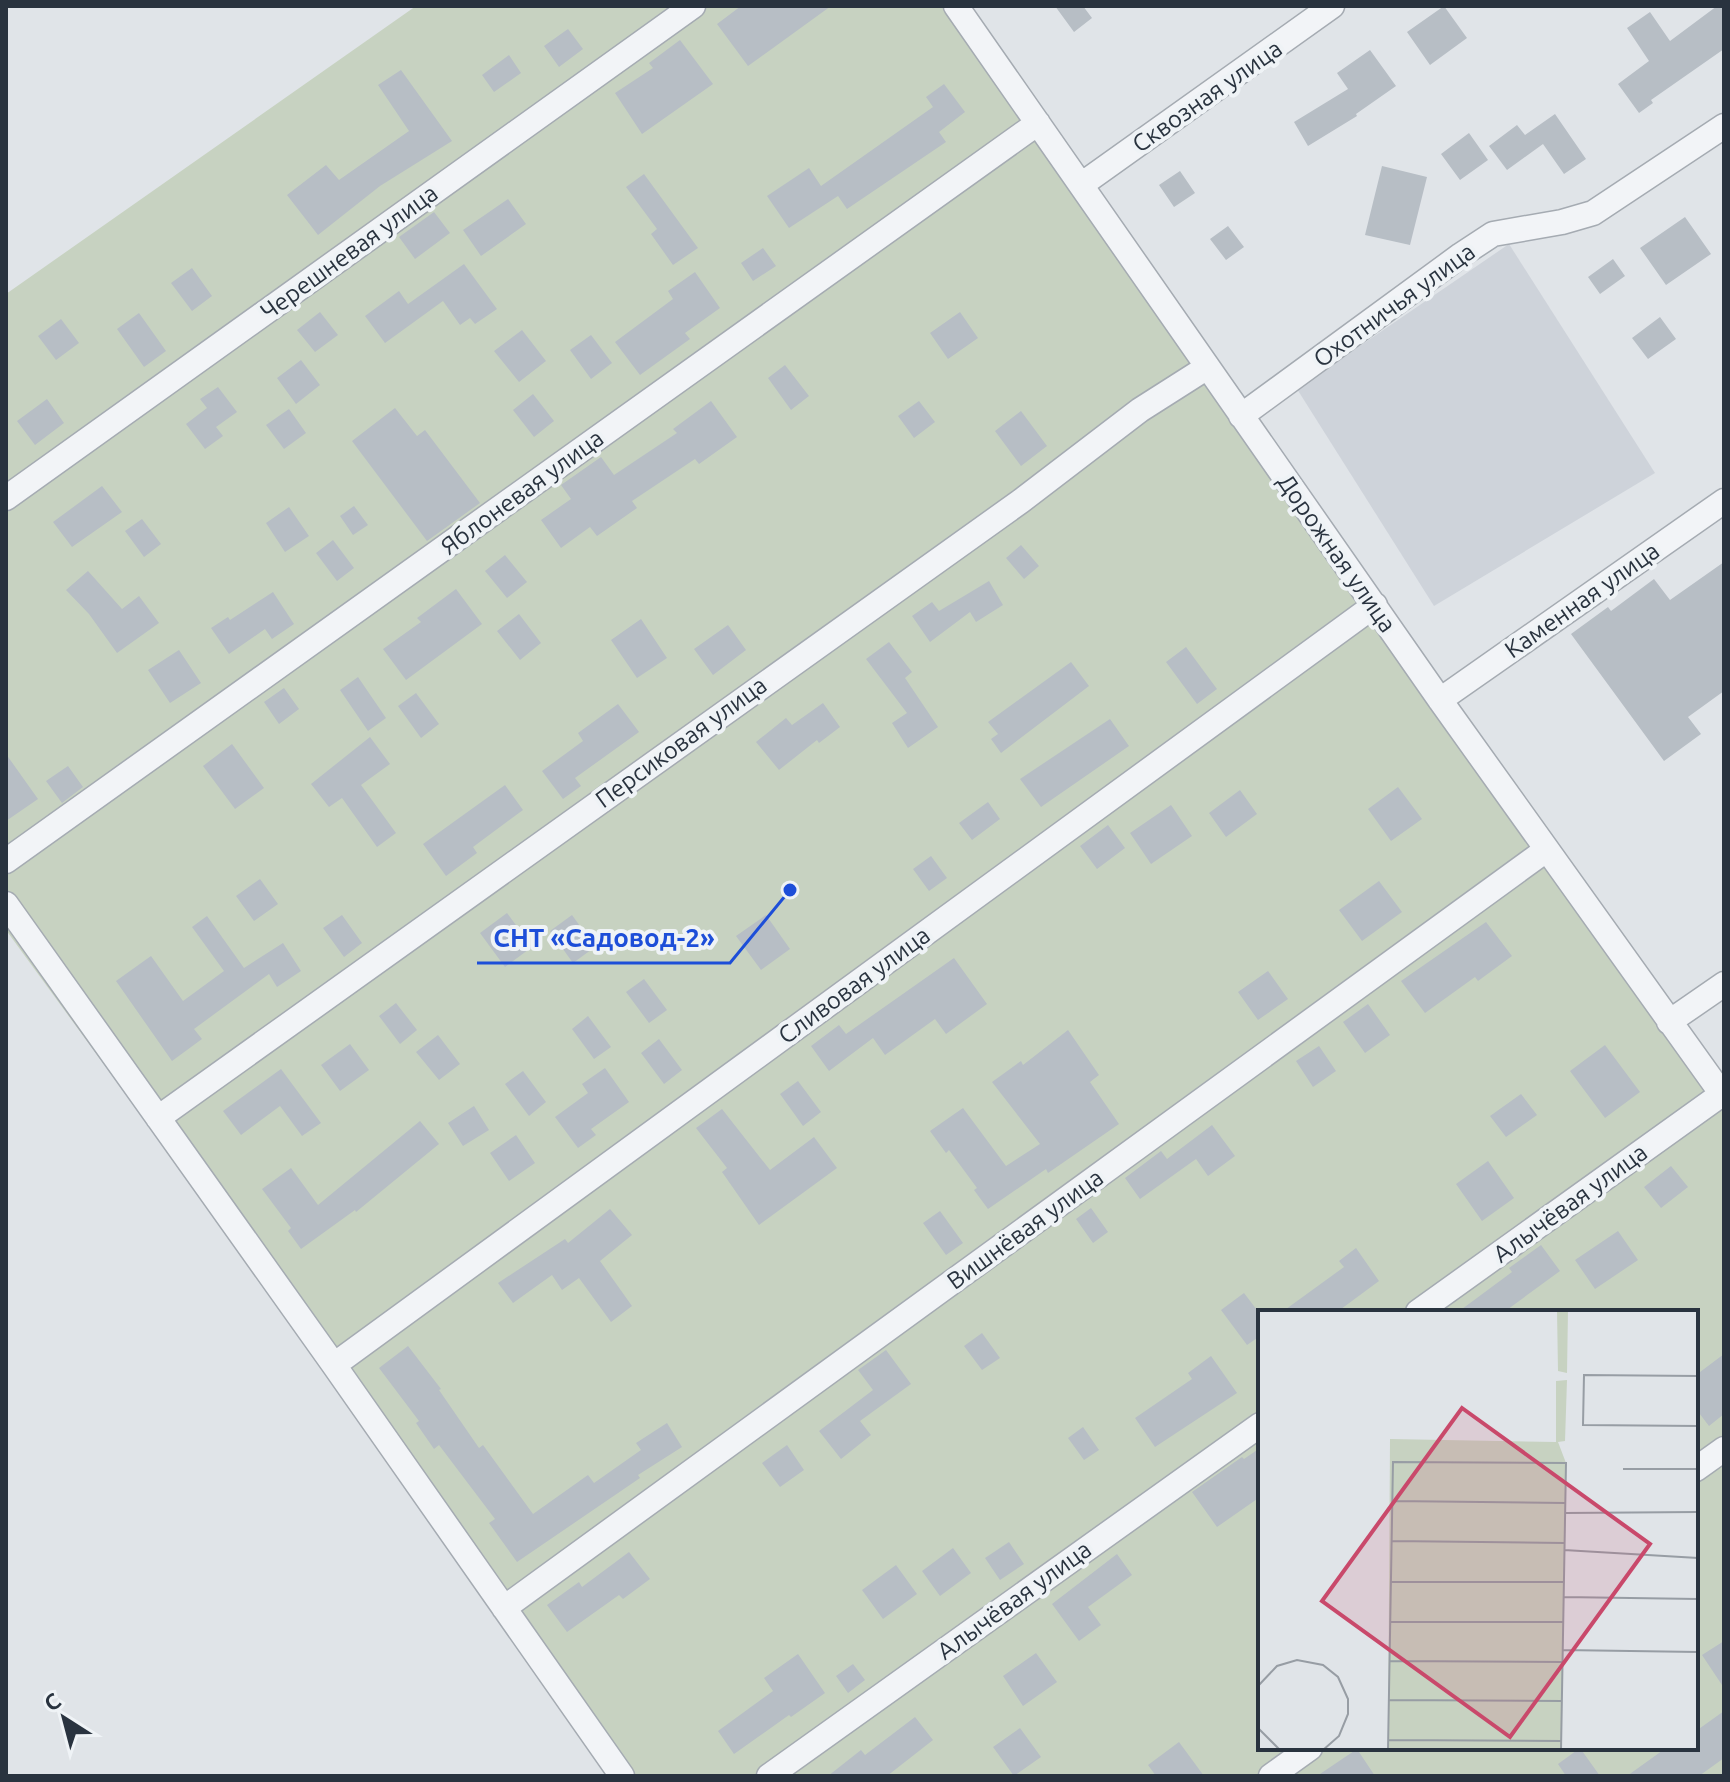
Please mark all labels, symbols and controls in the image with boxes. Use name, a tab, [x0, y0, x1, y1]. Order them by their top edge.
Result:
street label: Сквозная улица	[1127, 34, 1287, 158]
street label: Черешневая улица	[255, 179, 443, 325]
street label: Охотничья улица	[1308, 238, 1480, 372]
street label: Яблоневая улица	[436, 424, 608, 560]
street label: Дорожная улица	[1272, 469, 1402, 637]
street label: Каменная улица	[1500, 537, 1664, 663]
street label: Персиковая улица	[590, 671, 772, 813]
callout: СНТ «Садовод-2»	[477, 913, 730, 963]
street label: Сливовая улица	[773, 921, 935, 1049]
text: СНТ «Садовод-2»	[493, 923, 715, 952]
street label: Алычёвая улица	[1488, 1138, 1652, 1268]
street label: Вишнёвая улица	[942, 1163, 1108, 1295]
inset map	[1258, 1310, 1698, 1750]
street label: Алычёвая улица	[932, 1535, 1096, 1665]
north arrow	[24, 1678, 104, 1758]
text: С	[39, 1687, 65, 1716]

